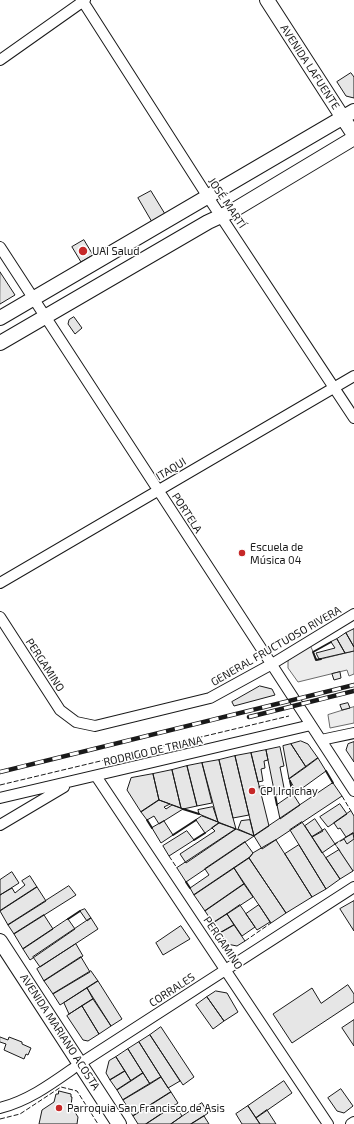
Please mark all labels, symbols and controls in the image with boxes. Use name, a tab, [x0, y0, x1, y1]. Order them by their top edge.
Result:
street label: AVENIDA LAFUENTE	[278, 22, 342, 112]
street label: JOSÉ MARTÍ	[205, 175, 249, 231]
place label: UAI Salud	[92, 244, 140, 258]
marker: UAI Salud	[77, 245, 89, 257]
street label: ITAQUI	[153, 455, 189, 483]
street label: PORTELA	[169, 490, 205, 536]
place label: Escuela de Música 04	[250, 540, 303, 566]
marker: Escuela de Música 04	[237, 548, 247, 558]
street label: GENERAL FRUCTUOSO RIVERA	[208, 603, 344, 689]
street label: PERGAMINO	[23, 636, 67, 694]
street label: RODRIGO DE TRIANA	[102, 733, 204, 769]
place label: CPI Irqichay	[260, 784, 318, 798]
marker: CPI Irqichay	[247, 786, 257, 796]
street label: PERGAMINO	[201, 914, 245, 972]
street label: CORRALES	[147, 970, 197, 1010]
street label: AVENIDA MARIANO ACOSTA	[17, 971, 103, 1093]
place label: Parroquia San Francisco de Asis	[67, 1101, 225, 1115]
marker: Parroquia San Francisco de Asis	[54, 1103, 64, 1113]

